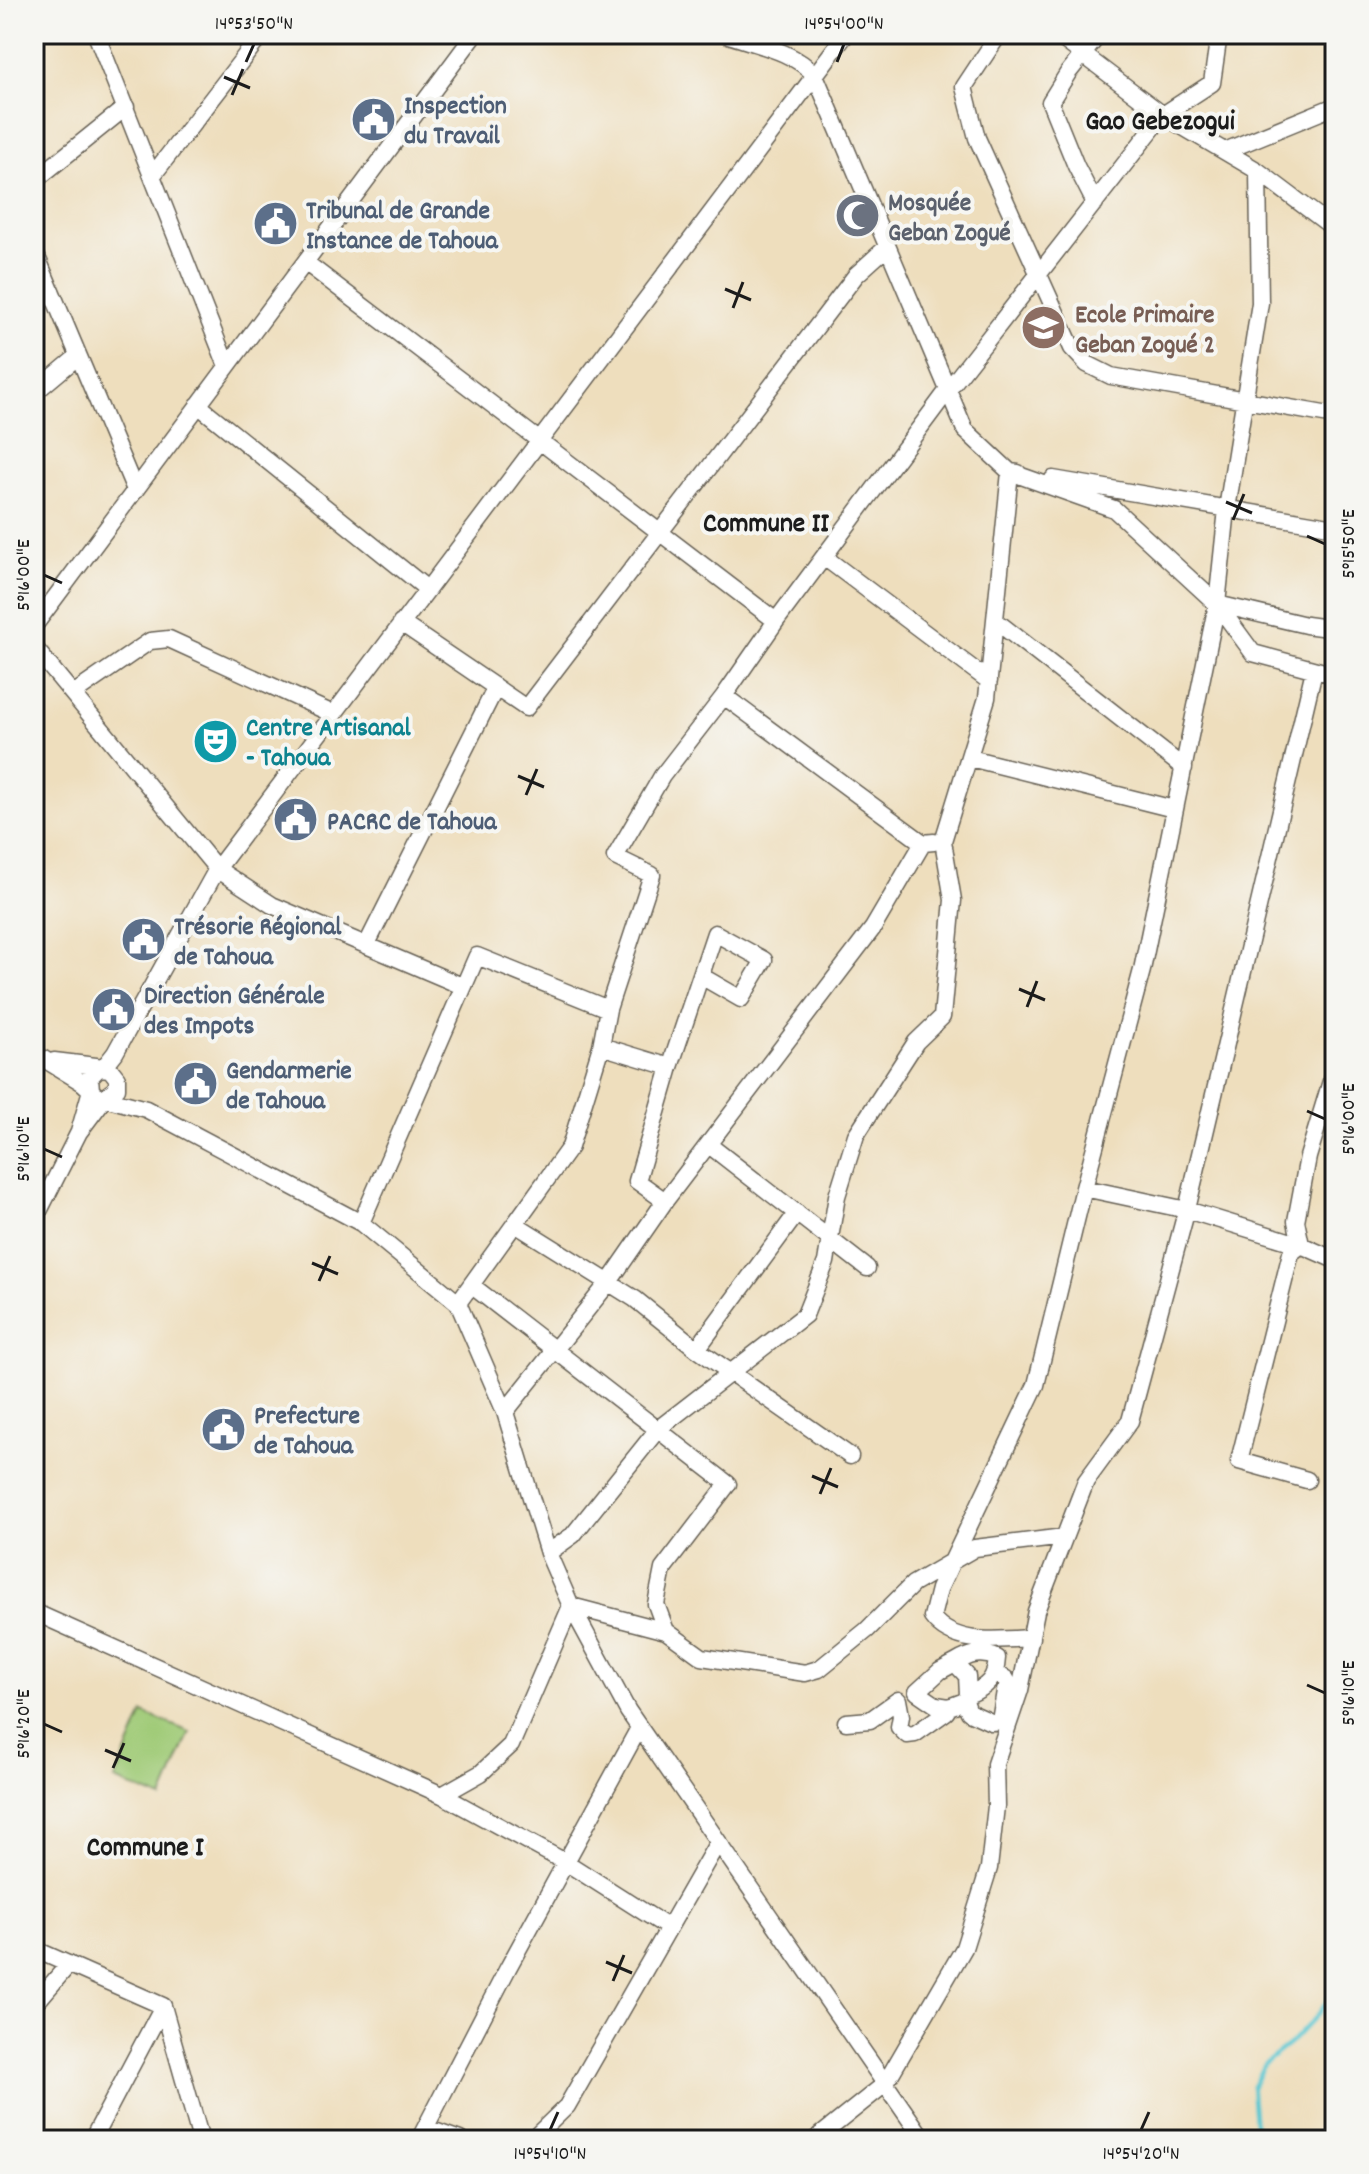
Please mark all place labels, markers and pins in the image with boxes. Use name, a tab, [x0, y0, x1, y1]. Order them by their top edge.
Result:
place label: Inspection du Travail	[404, 89, 507, 156]
public building icon: Inspection du Travail	[349, 95, 397, 143]
place label: Mosquée Geban Zogué	[888, 186, 1011, 253]
mosque icon: Mosquée Geban Zogué	[833, 192, 881, 240]
place label: Tribunal de Grande Instance de Tahoua	[306, 194, 499, 261]
public building icon: Tribunal de Grande Instance de Tahoua	[251, 200, 299, 248]
place label: Ecole Primaire Geban Zogué 2	[1075, 298, 1215, 365]
school or university icon: Ecole Primaire Geban Zogué 2	[1020, 304, 1068, 352]
place label: Centre Artisanal - Tahoua	[246, 711, 411, 778]
theatre icon: Centre Artisanal - Tahoua	[191, 717, 239, 765]
public building icon: PACRC de Tahoua	[272, 796, 320, 844]
place label: PACRC de Tahoua	[327, 805, 497, 842]
place label: Trésorie Régional de Tahoua	[174, 910, 342, 977]
public building icon: Trésorie Régional de Tahoua	[119, 916, 167, 964]
place label: Direction Générale des Impots	[144, 979, 325, 1046]
public building icon: Direction Générale des Impots	[89, 985, 137, 1033]
place label: Gendarmerie de Tahoua	[226, 1054, 352, 1121]
public building icon: Gendarmerie de Tahoua	[171, 1060, 219, 1108]
place label: Prefecture de Tahoua	[254, 1399, 360, 1466]
public building icon: Prefecture de Tahoua	[199, 1405, 247, 1453]

